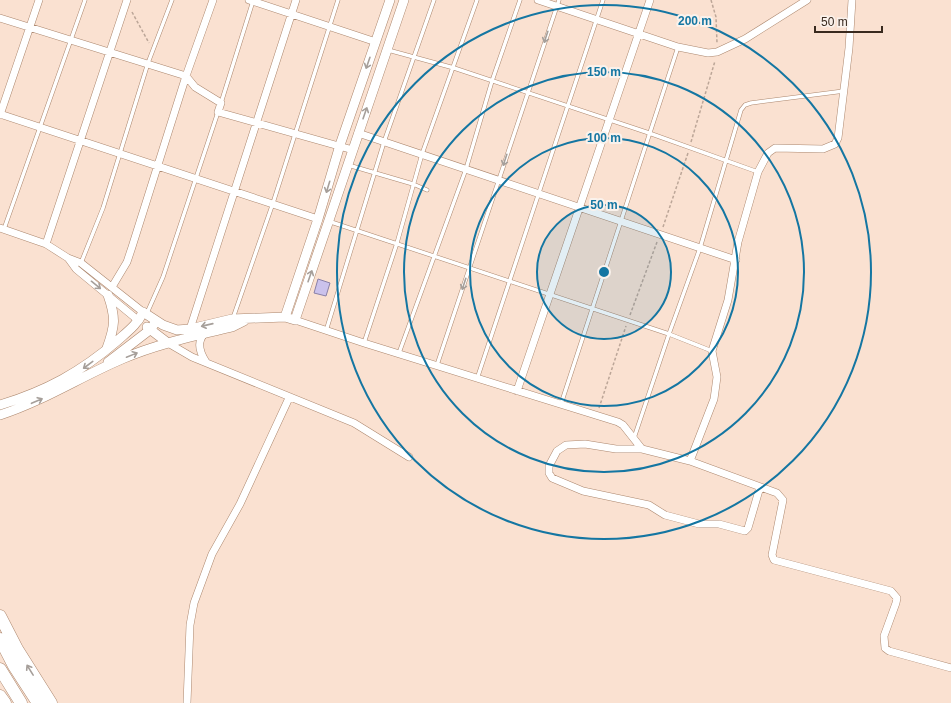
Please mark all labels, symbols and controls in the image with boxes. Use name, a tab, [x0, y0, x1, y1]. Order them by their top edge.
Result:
scale bar	[815, 8, 882, 34]
text: 200 m	[678, 14, 712, 28]
text: 50 m	[821, 15, 848, 29]
one-way arrow	[542, 31, 550, 43]
one-way arrow	[364, 57, 372, 69]
text: 150 m	[587, 65, 621, 79]
one-way arrow	[362, 107, 369, 120]
text: 100 m	[587, 131, 621, 145]
one-way arrow	[501, 154, 508, 167]
one-way arrow	[324, 180, 331, 193]
text: 50 m	[590, 198, 618, 212]
centre of rings	[597, 265, 611, 279]
one-way arrow	[306, 270, 314, 282]
one-way arrow	[460, 277, 467, 290]
one-way arrow	[90, 281, 101, 290]
one-way arrow	[201, 322, 214, 330]
one-way arrow	[126, 351, 138, 358]
one-way arrow	[82, 360, 93, 369]
one-way arrow	[30, 397, 42, 405]
one-way arrow	[26, 665, 34, 676]

